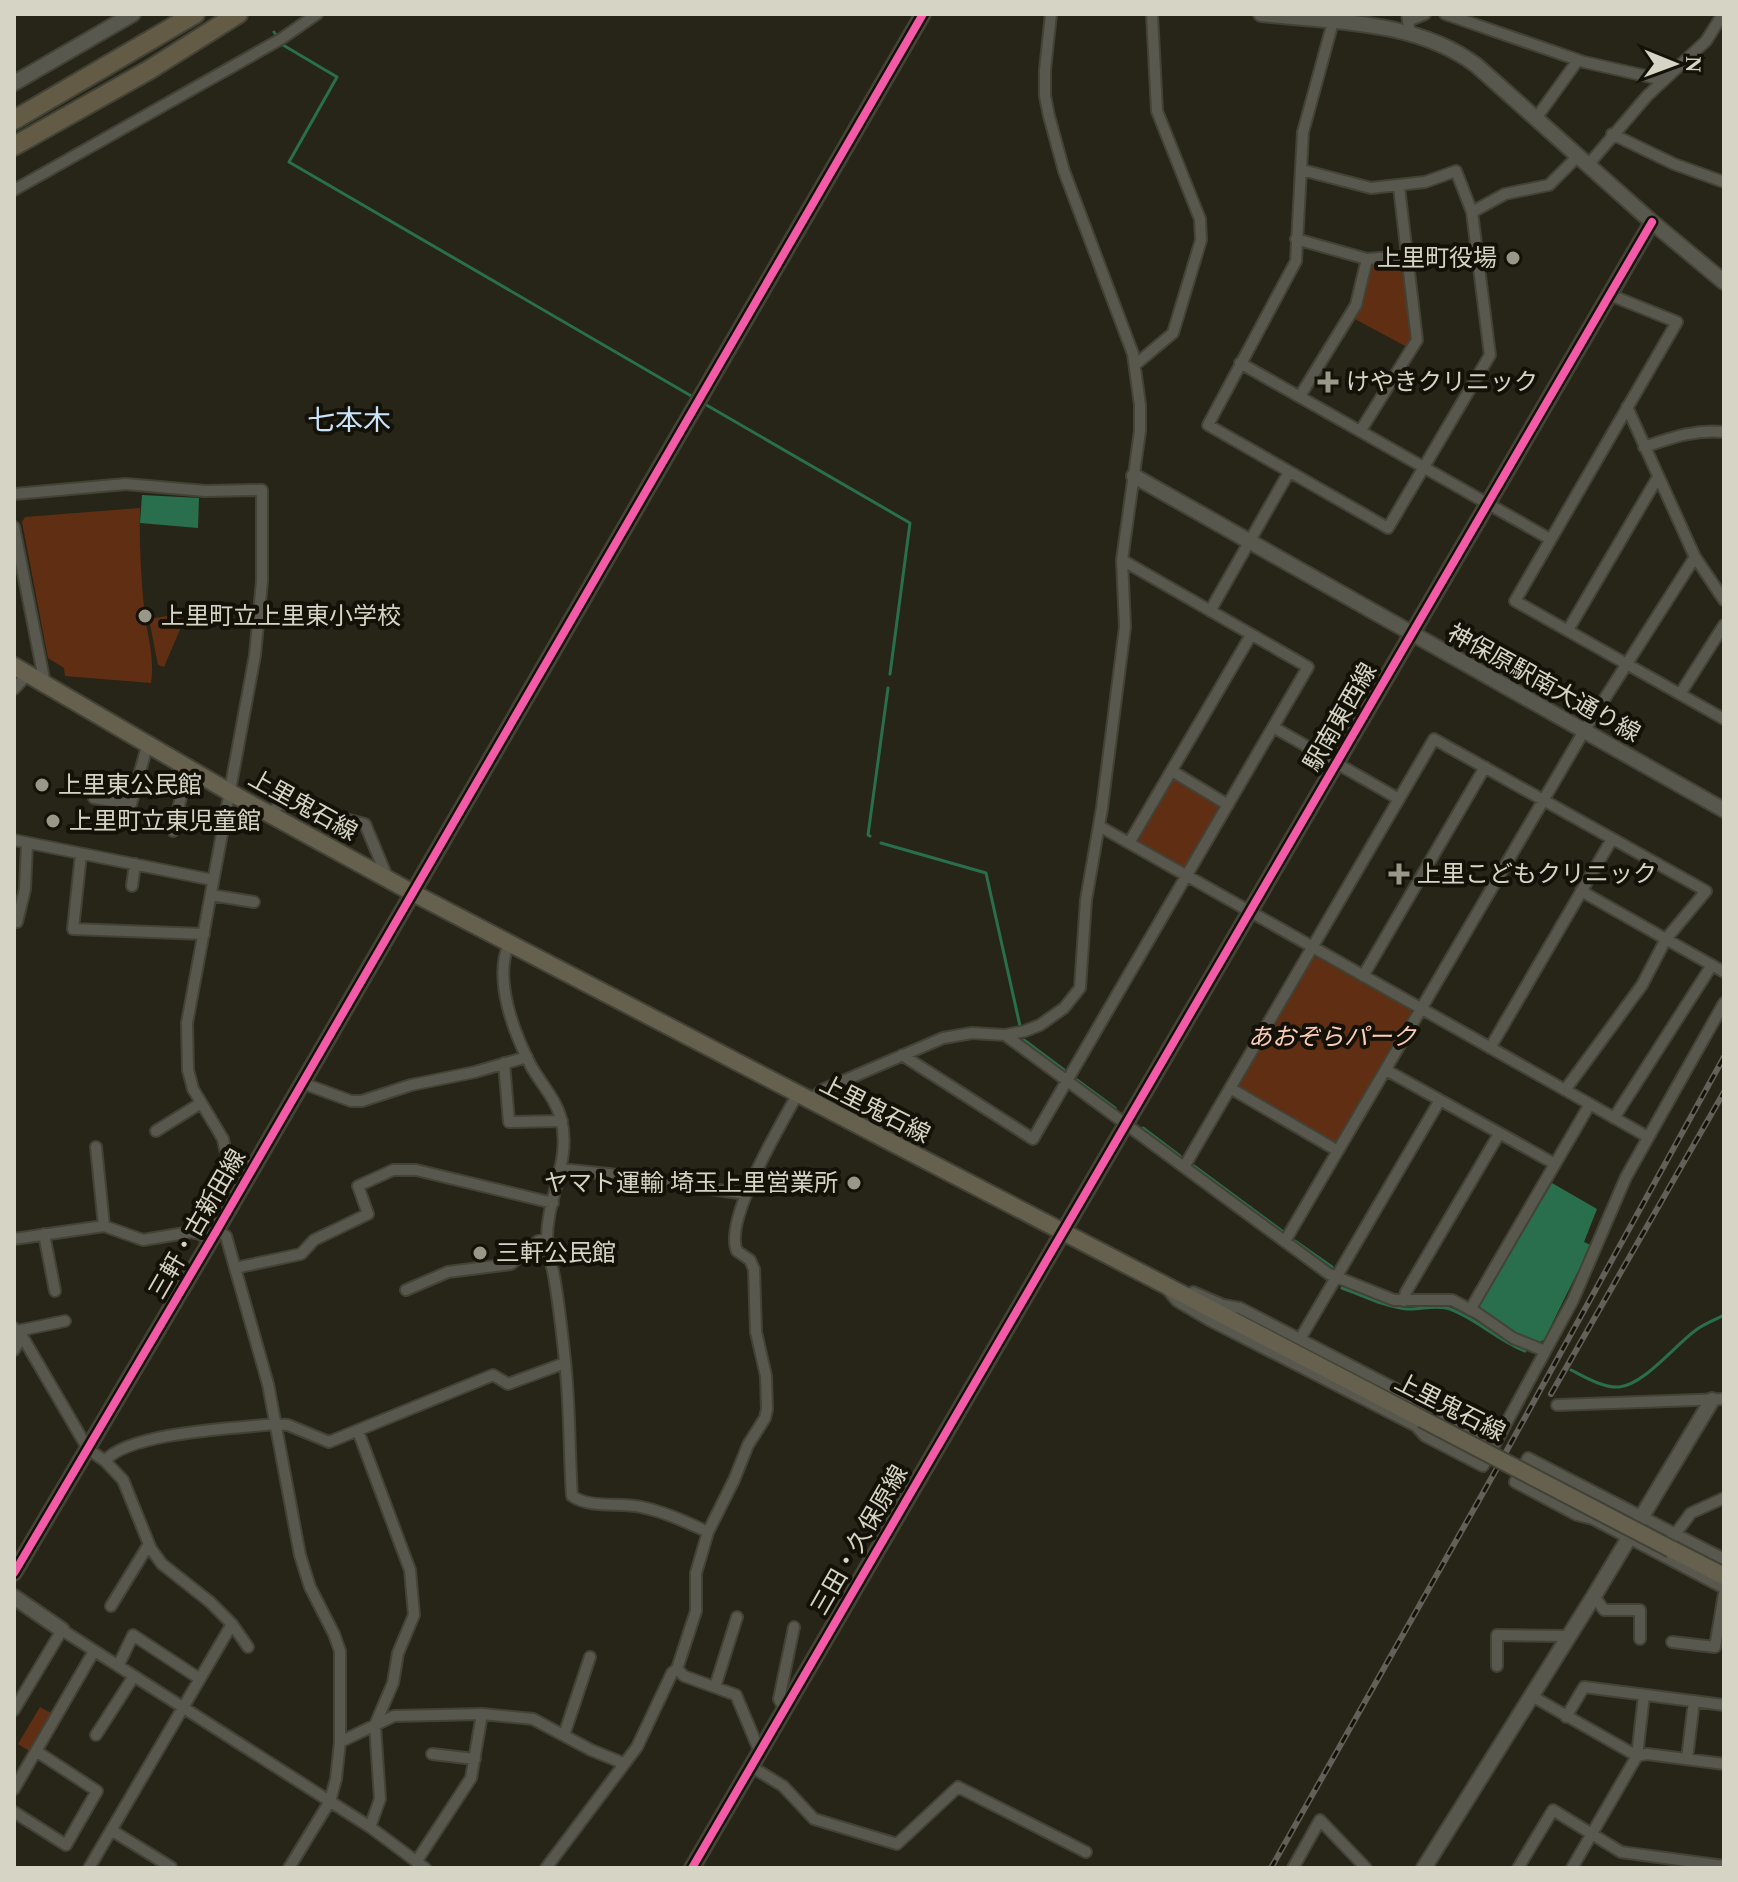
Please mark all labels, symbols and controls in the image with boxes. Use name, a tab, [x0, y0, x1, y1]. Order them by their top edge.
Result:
north arrow	[1634, 24, 1714, 104]
text: N	[1681, 56, 1706, 73]
place label: 上里町役場	[1377, 245, 1497, 271]
marker: 上里町役場	[1504, 249, 1522, 267]
place label: けやきクリニック	[1346, 369, 1538, 395]
marker: けやきクリニック	[1317, 371, 1339, 393]
district label: 七本木	[307, 405, 391, 436]
place label: 上里町立上里東小学校	[161, 603, 401, 629]
marker: 上里町立上里東小学校	[136, 607, 154, 625]
street label: 神保原駅南大通り線	[1443, 619, 1645, 747]
street label: 駅南東西線	[1299, 659, 1381, 775]
street label: 上里鬼石線	[244, 765, 362, 845]
place label: 上里東公民館	[58, 772, 202, 798]
marker: 上里東公民館	[33, 776, 51, 794]
place label: 上里町立東児童館	[69, 808, 261, 834]
marker: 上里町立東児童館	[44, 812, 62, 830]
place label: 上里こどもクリニック	[1417, 861, 1657, 887]
marker: 上里こどもクリニック	[1388, 863, 1410, 885]
park label: あおぞらパーク	[1248, 1024, 1417, 1050]
street label: 上里鬼石線	[816, 1070, 934, 1148]
street label: 三軒・古新田線	[144, 1145, 250, 1303]
place label: ヤマト運輸 埼玉上里営業所	[544, 1170, 838, 1196]
marker: ヤマト運輸 埼玉上里営業所	[845, 1174, 863, 1192]
place label: 三軒公民館	[496, 1240, 616, 1266]
marker: 三軒公民館	[471, 1244, 489, 1262]
street label: 上里鬼石線	[1391, 1368, 1509, 1446]
street label: 三田・久保原線	[806, 1461, 912, 1619]

